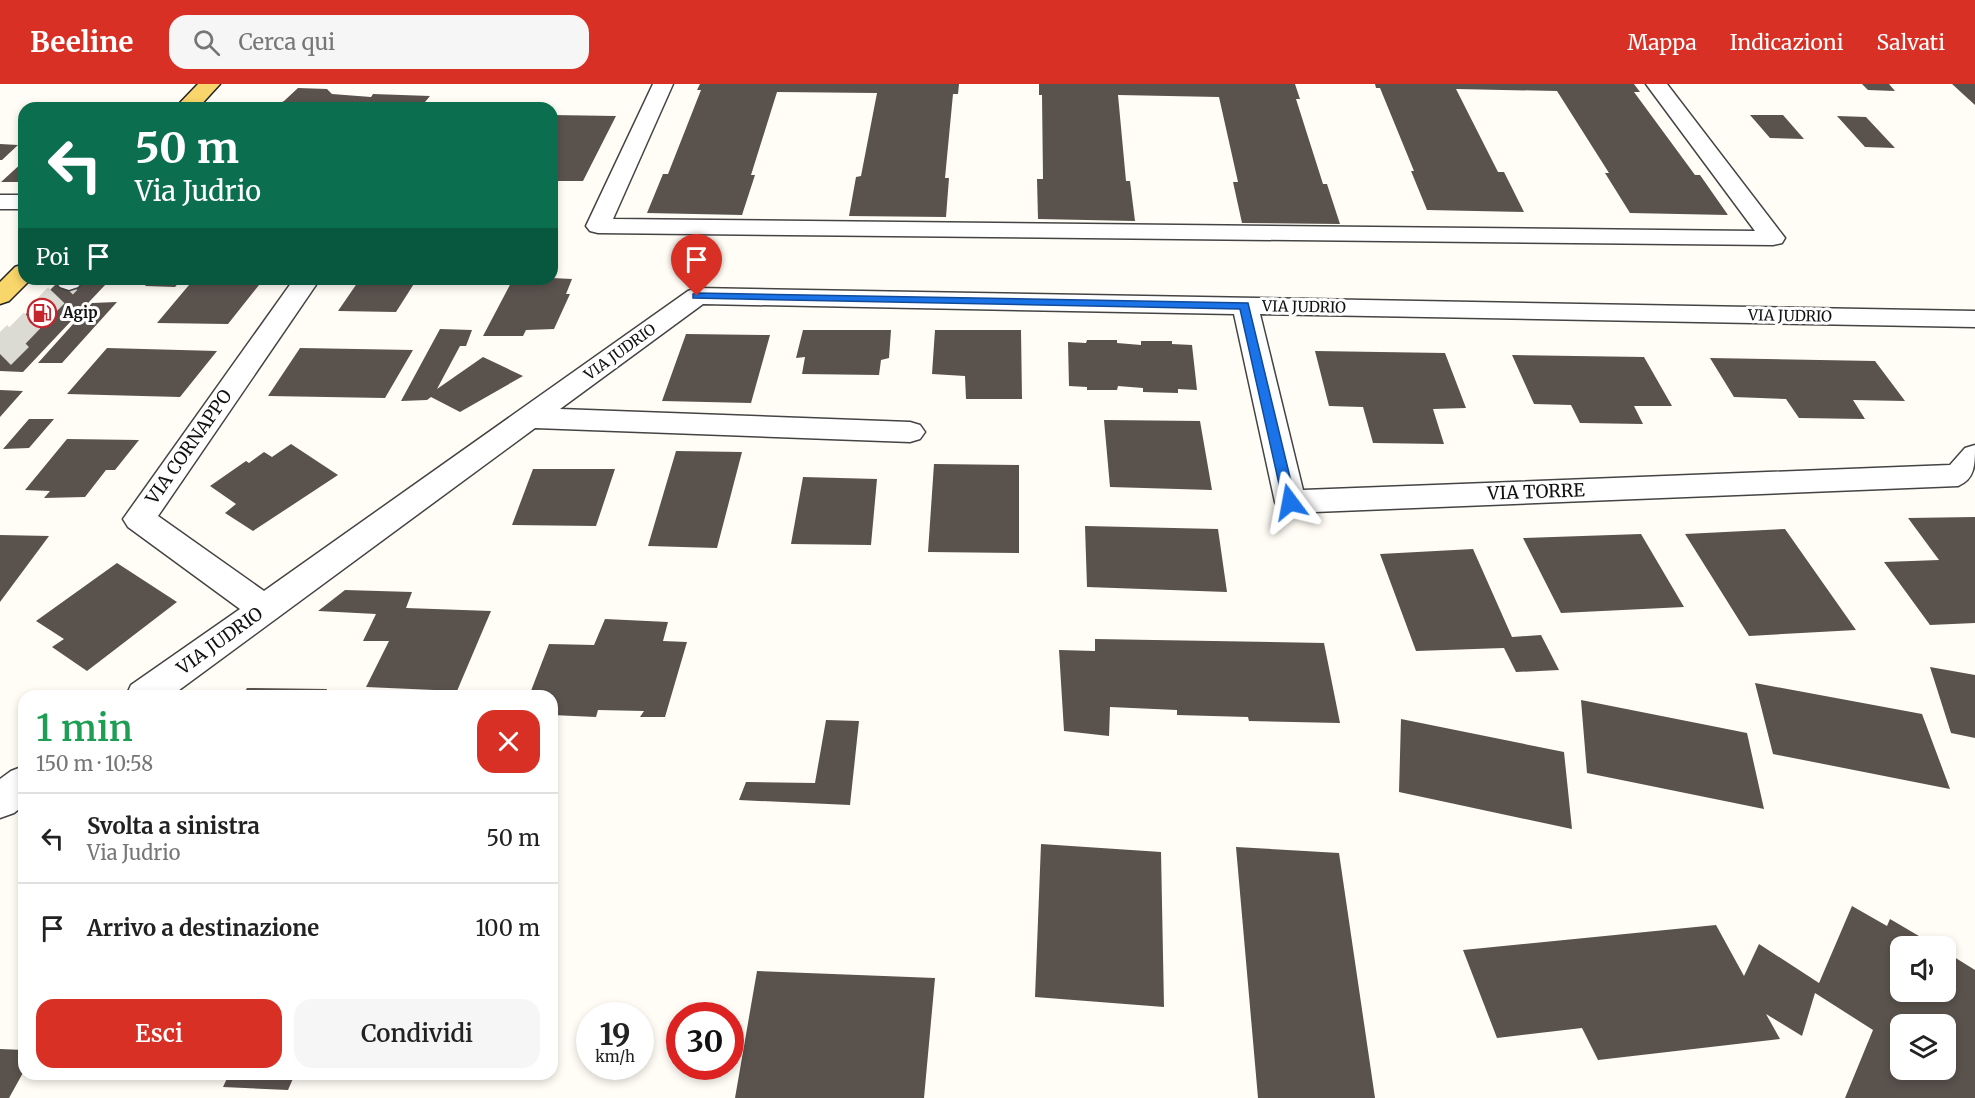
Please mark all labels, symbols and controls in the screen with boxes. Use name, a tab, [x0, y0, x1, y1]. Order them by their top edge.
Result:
search box	[169, 15, 589, 69]
text: Beeline	[30, 24, 133, 60]
icon: search	[190, 26, 223, 59]
text: Cerca qui	[238, 28, 335, 56]
text: Mappa	[1627, 29, 1697, 56]
text: Indicazioni	[1730, 29, 1843, 56]
text: Salvati	[1876, 29, 1945, 56]
text: 50 m	[135, 122, 239, 174]
icon: left	[36, 126, 114, 204]
text: Via Judrio	[135, 174, 261, 208]
pin	[671, 234, 722, 296]
icon: arrive	[82, 240, 115, 273]
text: Poi	[36, 243, 70, 271]
icon: arrive	[680, 243, 713, 276]
street label: VIA JUDRIO	[1261, 296, 1346, 317]
fuel station icon: Agip	[26, 297, 58, 329]
place label: Agip	[62, 303, 98, 322]
street label: VIA JUDRIO	[1747, 305, 1832, 326]
street label: VIA JUDRIO	[579, 319, 659, 385]
street label: VIA CORNAPPO	[140, 385, 237, 509]
position arrow	[1258, 470, 1322, 534]
street label: VIA TORRE	[1486, 478, 1586, 505]
street label: VIA JUDRIO	[171, 602, 267, 680]
text: 1 min	[36, 706, 133, 751]
button: close	[477, 710, 540, 773]
text: 150 m · 10:58	[36, 751, 153, 776]
text: Svolta a sinistra	[87, 812, 260, 840]
icon: left	[36, 822, 69, 855]
text: 50 m	[486, 824, 540, 852]
text: Via Judrio	[87, 840, 180, 865]
icon: arrive	[36, 912, 69, 945]
text: Arrivo a destinazione	[87, 914, 319, 942]
text: 100 m	[475, 914, 540, 942]
map controls	[1890, 936, 1956, 1080]
button: sound	[1890, 936, 1956, 1002]
button: Esci	[36, 999, 282, 1068]
button: Condividi	[294, 999, 540, 1068]
speed limit sign: 30	[666, 1002, 744, 1080]
button: layers	[1890, 1014, 1956, 1080]
text: 19	[599, 1015, 631, 1053]
text: km/h	[595, 1047, 635, 1066]

